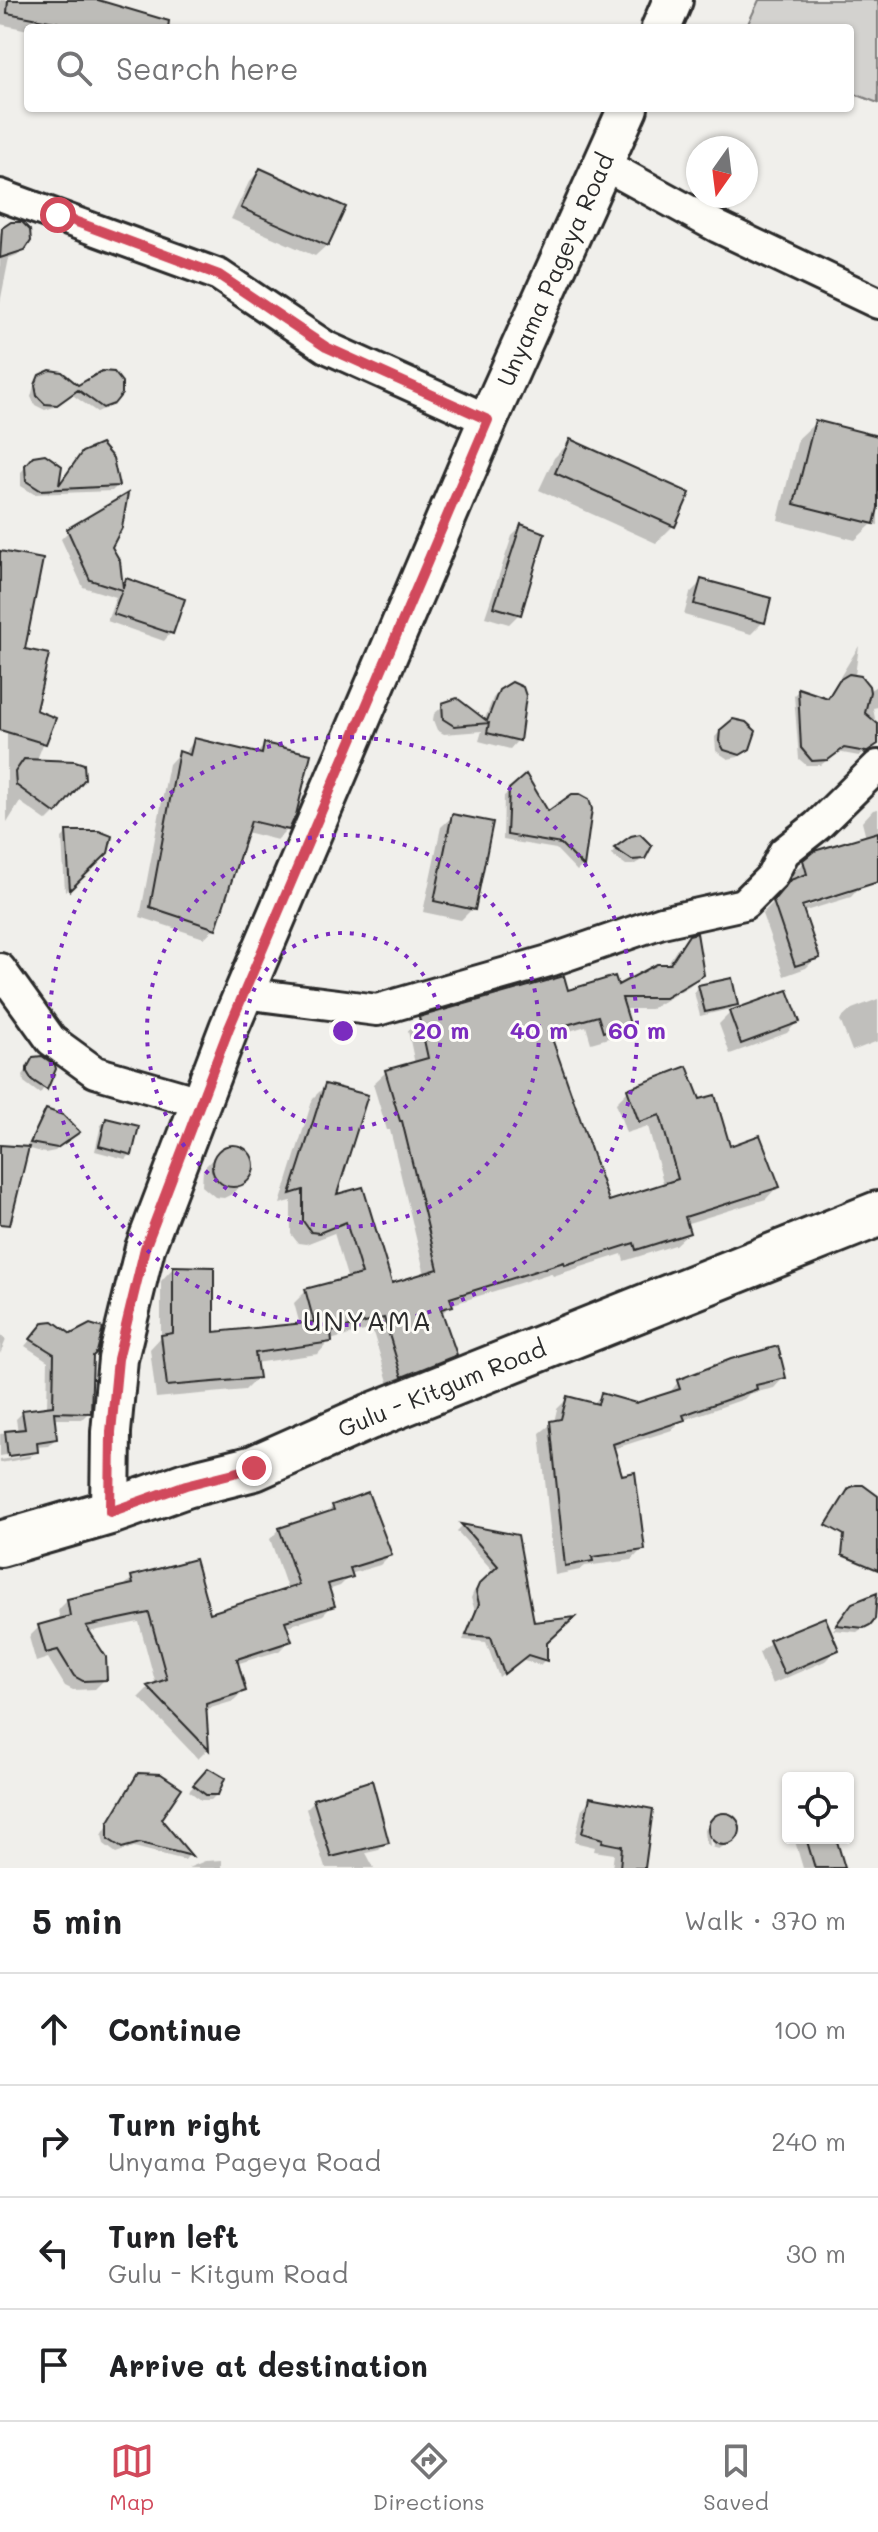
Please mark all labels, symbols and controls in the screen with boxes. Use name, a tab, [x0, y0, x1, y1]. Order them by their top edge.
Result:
search box	[24, 24, 854, 112]
icon: search	[52, 46, 96, 90]
text: Search here	[116, 48, 299, 88]
north arrow	[686, 136, 758, 208]
street label: Unyama Pageya Road	[489, 148, 620, 391]
route start	[40, 197, 76, 233]
text: 20 m	[413, 1014, 469, 1045]
text: 40 m	[510, 1014, 568, 1045]
text: 60 m	[608, 1014, 666, 1045]
centre of rings	[329, 1017, 357, 1045]
district label: UNYAMA	[303, 1302, 433, 1338]
street label: Gulu - Kitgum Road	[333, 1332, 550, 1444]
route end	[236, 1450, 272, 1486]
map controls	[782, 1772, 854, 1844]
button: locate	[782, 1772, 854, 1844]
text: 5 min	[32, 1898, 122, 1943]
text: Walk · 370 m	[684, 1903, 846, 1937]
icon: ahead	[32, 2007, 76, 2051]
text: Continue	[108, 2009, 241, 2049]
text: 100 m	[773, 2012, 846, 2046]
text: Turn right	[108, 2104, 261, 2144]
icon: right	[32, 2119, 76, 2163]
text: 240 m	[771, 2124, 846, 2158]
text: Unyama Pageya Road	[108, 2144, 381, 2178]
text: Turn left	[108, 2216, 239, 2256]
icon: left	[32, 2231, 76, 2275]
text: 30 m	[786, 2236, 846, 2270]
text: Gulu - Kitgum Road	[108, 2256, 348, 2290]
icon: arrive	[32, 2343, 76, 2387]
text: Arrive at destination	[108, 2345, 428, 2385]
tab: Map	[109, 2439, 154, 2516]
tab: Directions	[373, 2439, 485, 2516]
tab: Saved	[703, 2439, 769, 2516]

